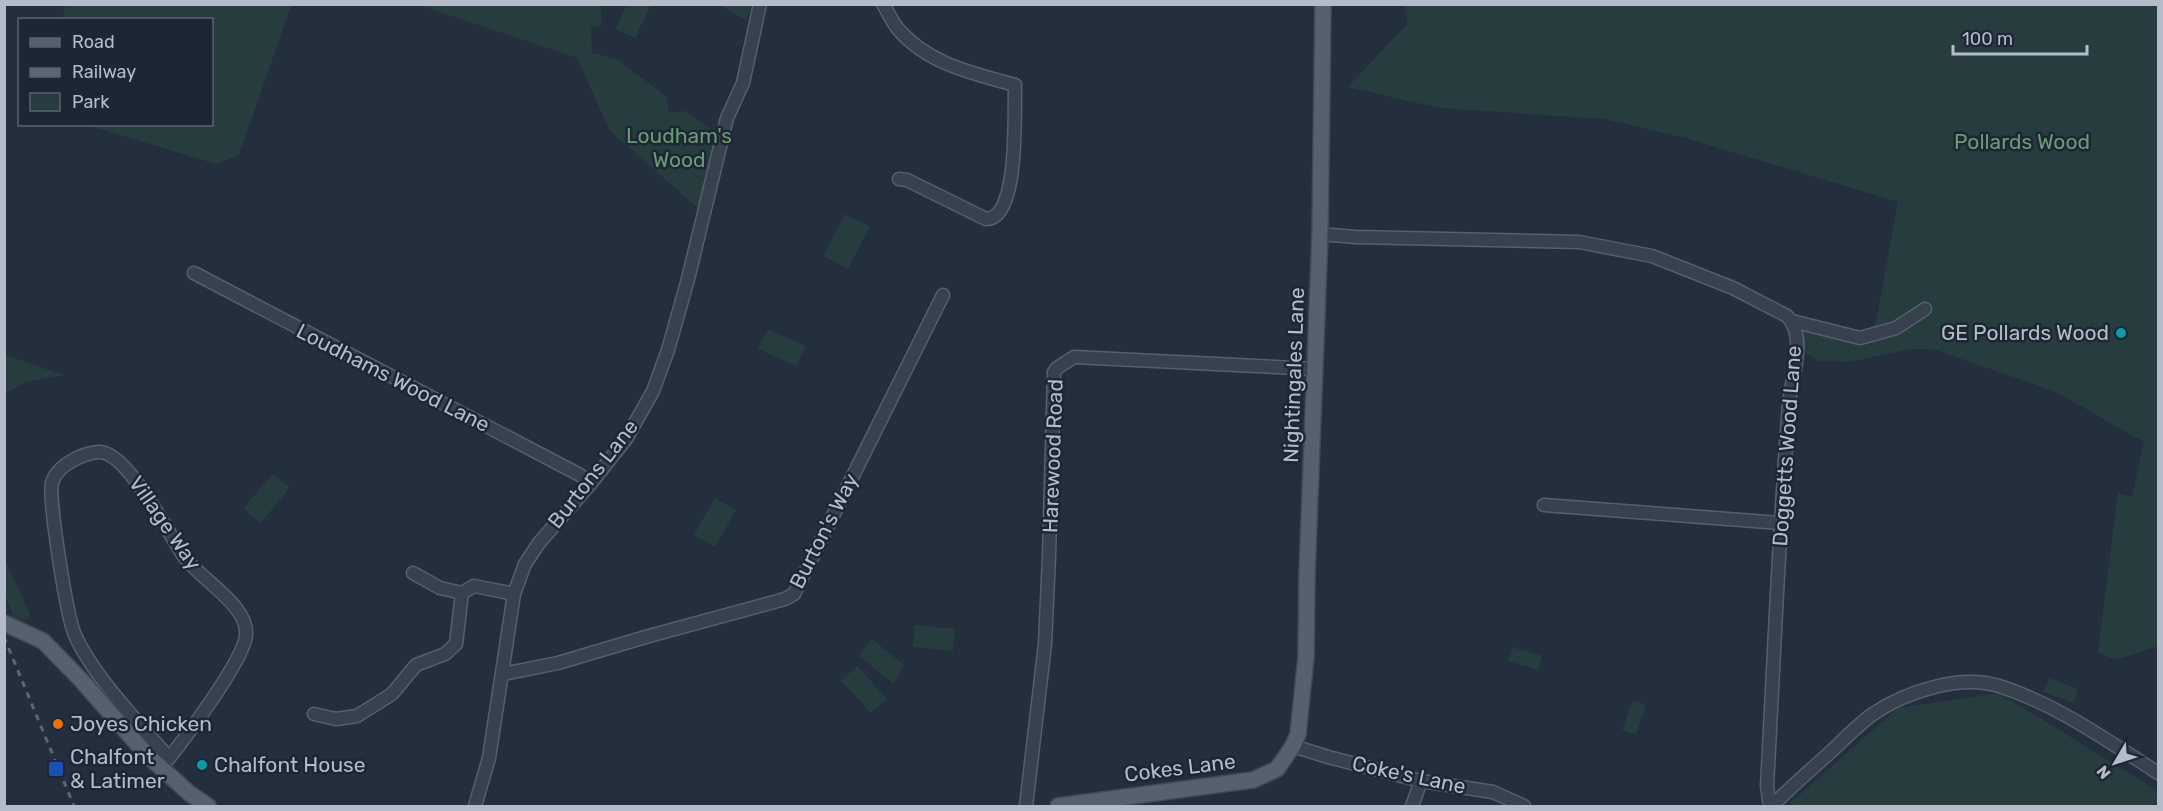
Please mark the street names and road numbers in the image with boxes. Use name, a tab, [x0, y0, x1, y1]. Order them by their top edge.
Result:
street label: Nightingales Lane	[1278, 287, 1309, 463]
street label: Loudhams Wood Lane	[292, 318, 494, 437]
street label: Doggetts Wood Lane	[1767, 345, 1806, 547]
street label: Harewood Road	[1037, 379, 1068, 533]
street label: Burtons Lane	[542, 414, 643, 533]
street label: Burton's Way	[784, 469, 863, 593]
street label: Village Way	[124, 471, 207, 575]
street label: Cokes Lane	[1123, 748, 1237, 787]
street label: Coke's Lane	[1350, 750, 1468, 799]

